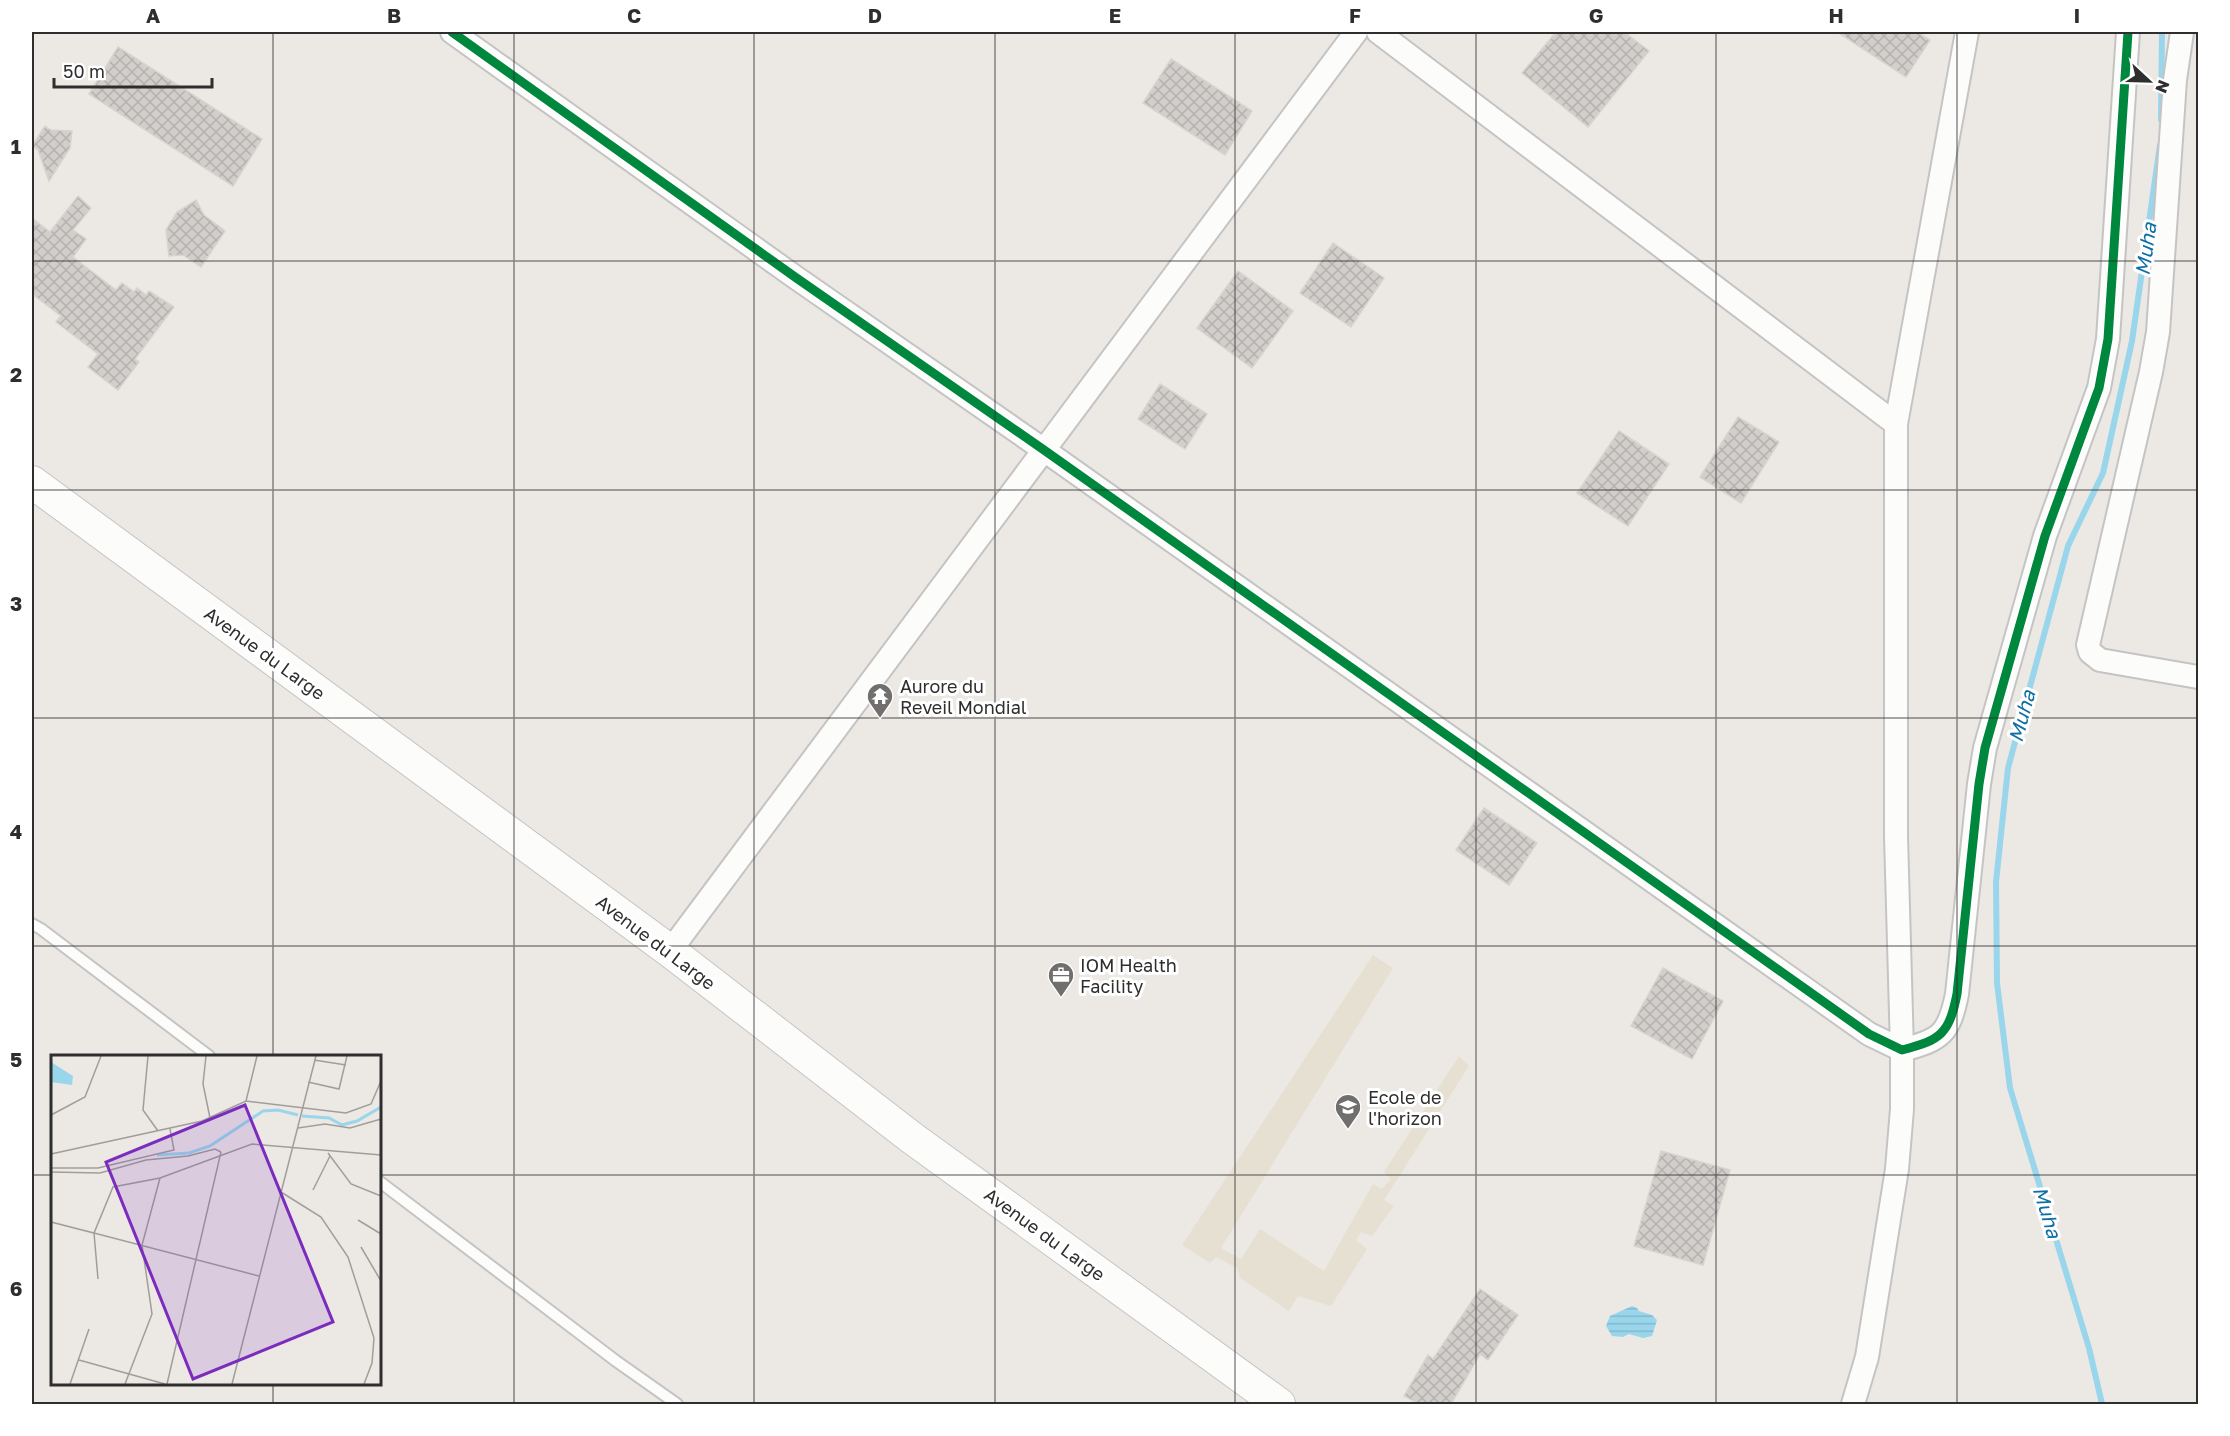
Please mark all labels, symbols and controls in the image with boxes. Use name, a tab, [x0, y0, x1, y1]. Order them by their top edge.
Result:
text: A	[146, 3, 160, 27]
text: B	[387, 3, 401, 27]
text: C	[627, 3, 641, 27]
text: D	[868, 3, 882, 27]
text: E	[1109, 3, 1121, 27]
text: F	[1349, 3, 1361, 27]
text: G	[1589, 3, 1603, 27]
text: H	[1828, 3, 1844, 27]
text: I	[2074, 3, 2080, 27]
scale bar	[54, 51, 212, 89]
north arrow	[2119, 51, 2179, 111]
text: 50 m	[63, 60, 105, 82]
text: N	[2151, 77, 2174, 96]
text: 1	[11, 134, 21, 158]
water label: Muha	[2129, 220, 2161, 277]
text: 2	[10, 362, 22, 386]
text: 3	[10, 591, 22, 615]
street label: Avenue du Large	[201, 602, 329, 704]
place label: Aurore du Reveil Mondial	[900, 675, 1027, 718]
temple icon: Aurore du Reveil Mondial	[865, 681, 895, 719]
water label: Muha	[2003, 687, 2040, 745]
text: 4	[10, 819, 22, 843]
street label: Avenue du Large	[592, 890, 720, 994]
place label: IOM Health Facility	[1080, 954, 1177, 997]
office icon: IOM Health Facility	[1046, 960, 1076, 998]
text: 5	[10, 1047, 22, 1071]
inset map	[51, 1055, 381, 1385]
place label: Ecole de l'horizon	[1368, 1086, 1442, 1129]
school or university icon: Ecole de l'horizon	[1333, 1092, 1363, 1130]
street label: Avenue du Large	[981, 1183, 1109, 1285]
water label: Muha	[2029, 1183, 2067, 1241]
text: 6	[10, 1276, 22, 1300]

